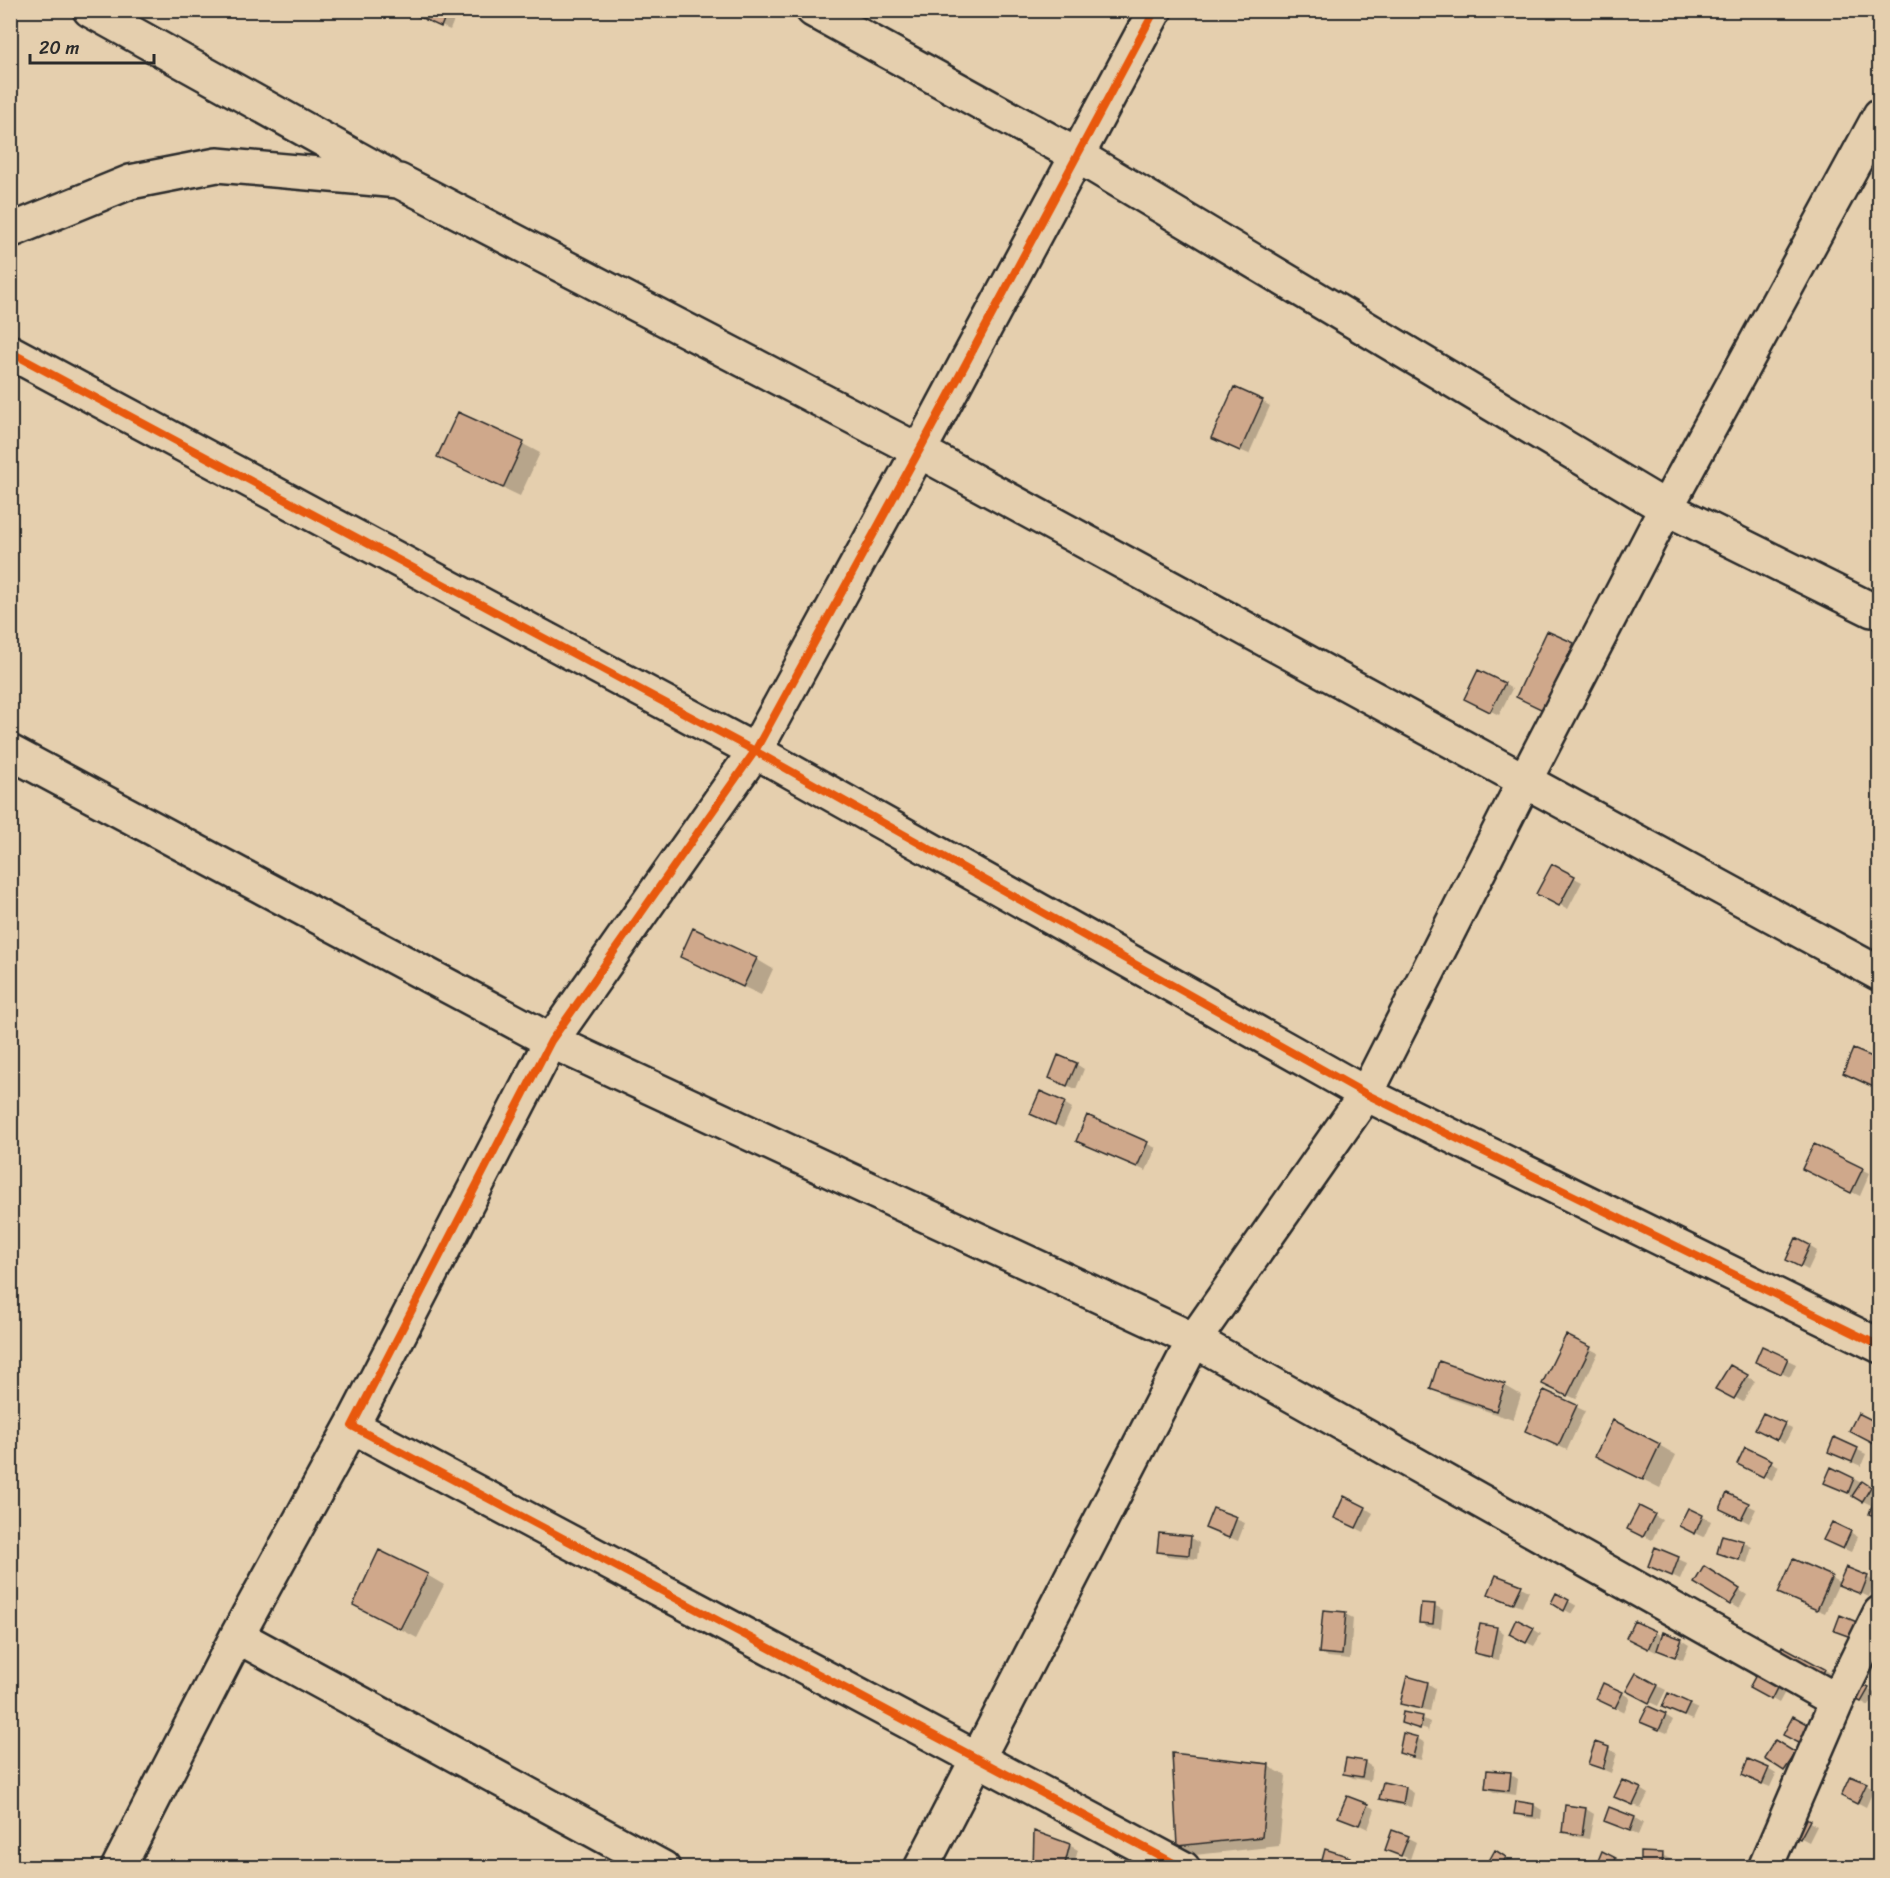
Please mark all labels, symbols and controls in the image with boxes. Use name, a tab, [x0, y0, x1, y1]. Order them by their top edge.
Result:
scale bar	[30, 27, 154, 65]
text: 20 m	[39, 32, 79, 64]

